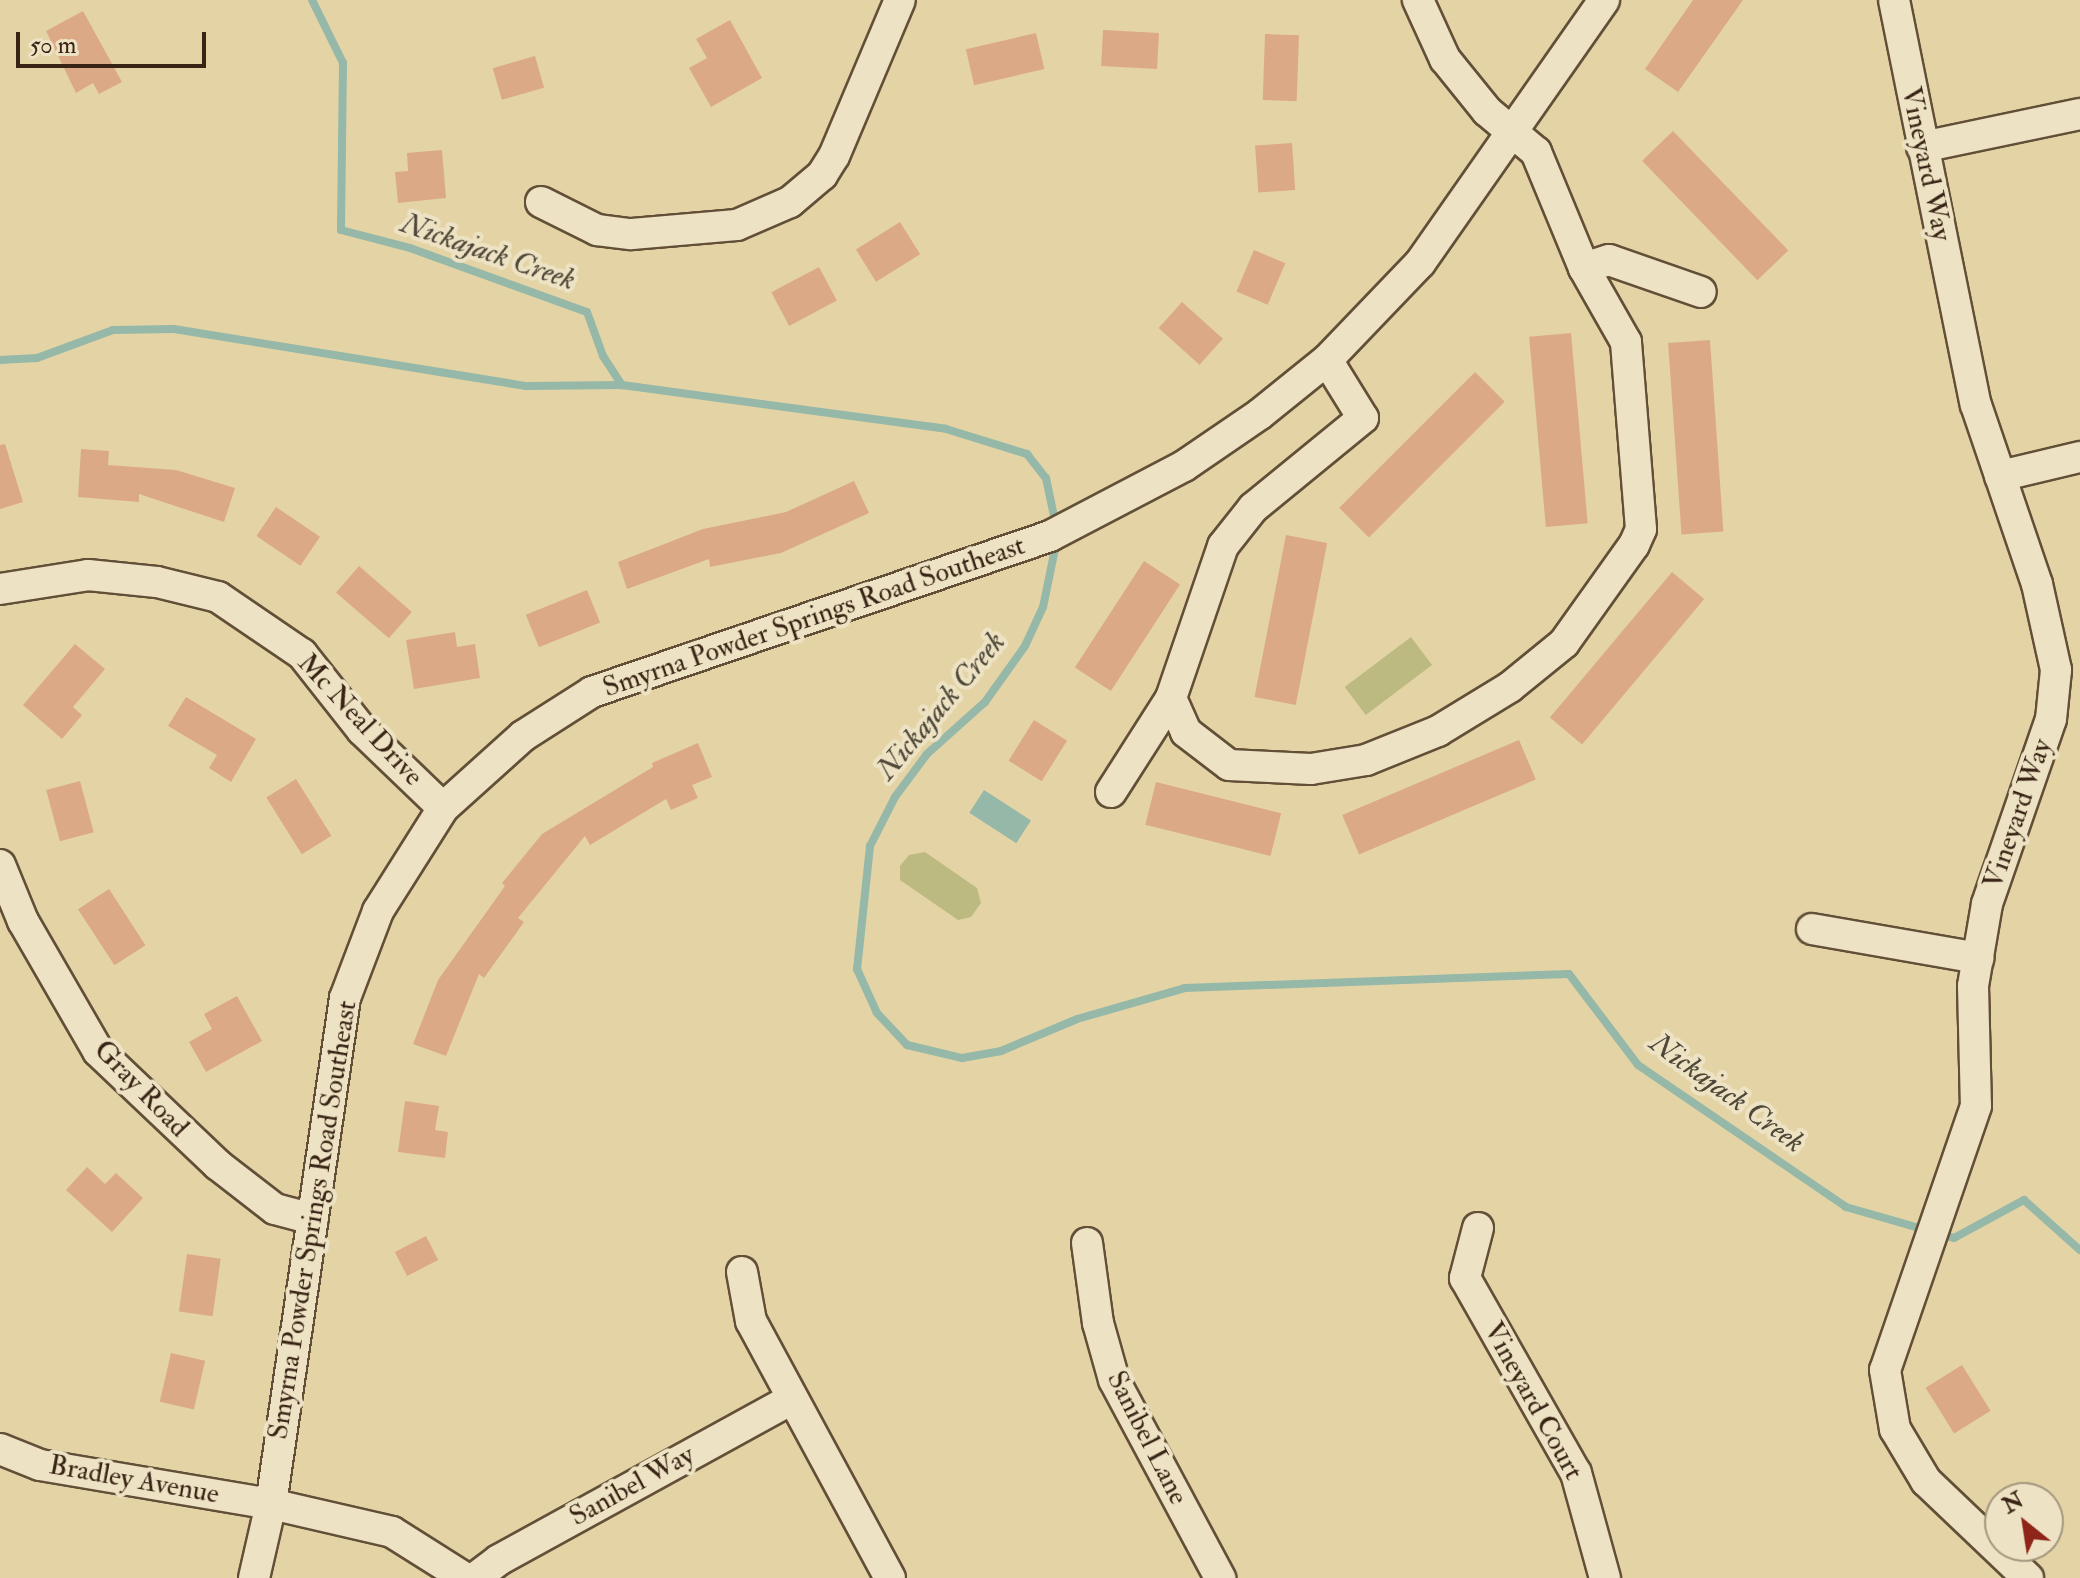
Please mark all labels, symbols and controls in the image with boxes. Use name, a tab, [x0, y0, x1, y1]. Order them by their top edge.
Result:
scale bar	[20, 16, 210, 66]
text: 50 m	[30, 30, 76, 61]
street label: Vineyard Way	[1893, 84, 1959, 244]
water label: Nickajack Creek	[396, 205, 580, 299]
street label: Smyrna Powder Springs Road Southeast	[599, 529, 1029, 705]
water label: Nickajack Creek	[869, 625, 1013, 787]
street label: Mc Neal Drive	[290, 647, 430, 793]
street label: Vineyard Way	[1977, 735, 2059, 893]
street label: Smyrna Powder Springs Road Southeast	[262, 998, 364, 1442]
water label: Nickajack Creek	[1643, 1025, 1811, 1161]
street label: Gray Road	[87, 1033, 195, 1145]
street label: Vineyard Court	[1476, 1316, 1590, 1486]
street label: Sanibel Lane	[1099, 1366, 1195, 1510]
street label: Sanibel Way	[564, 1438, 700, 1534]
street label: Bradley Avenue	[46, 1449, 222, 1511]
north arrow	[1984, 1482, 2064, 1562]
text: N	[1997, 1486, 2029, 1520]

